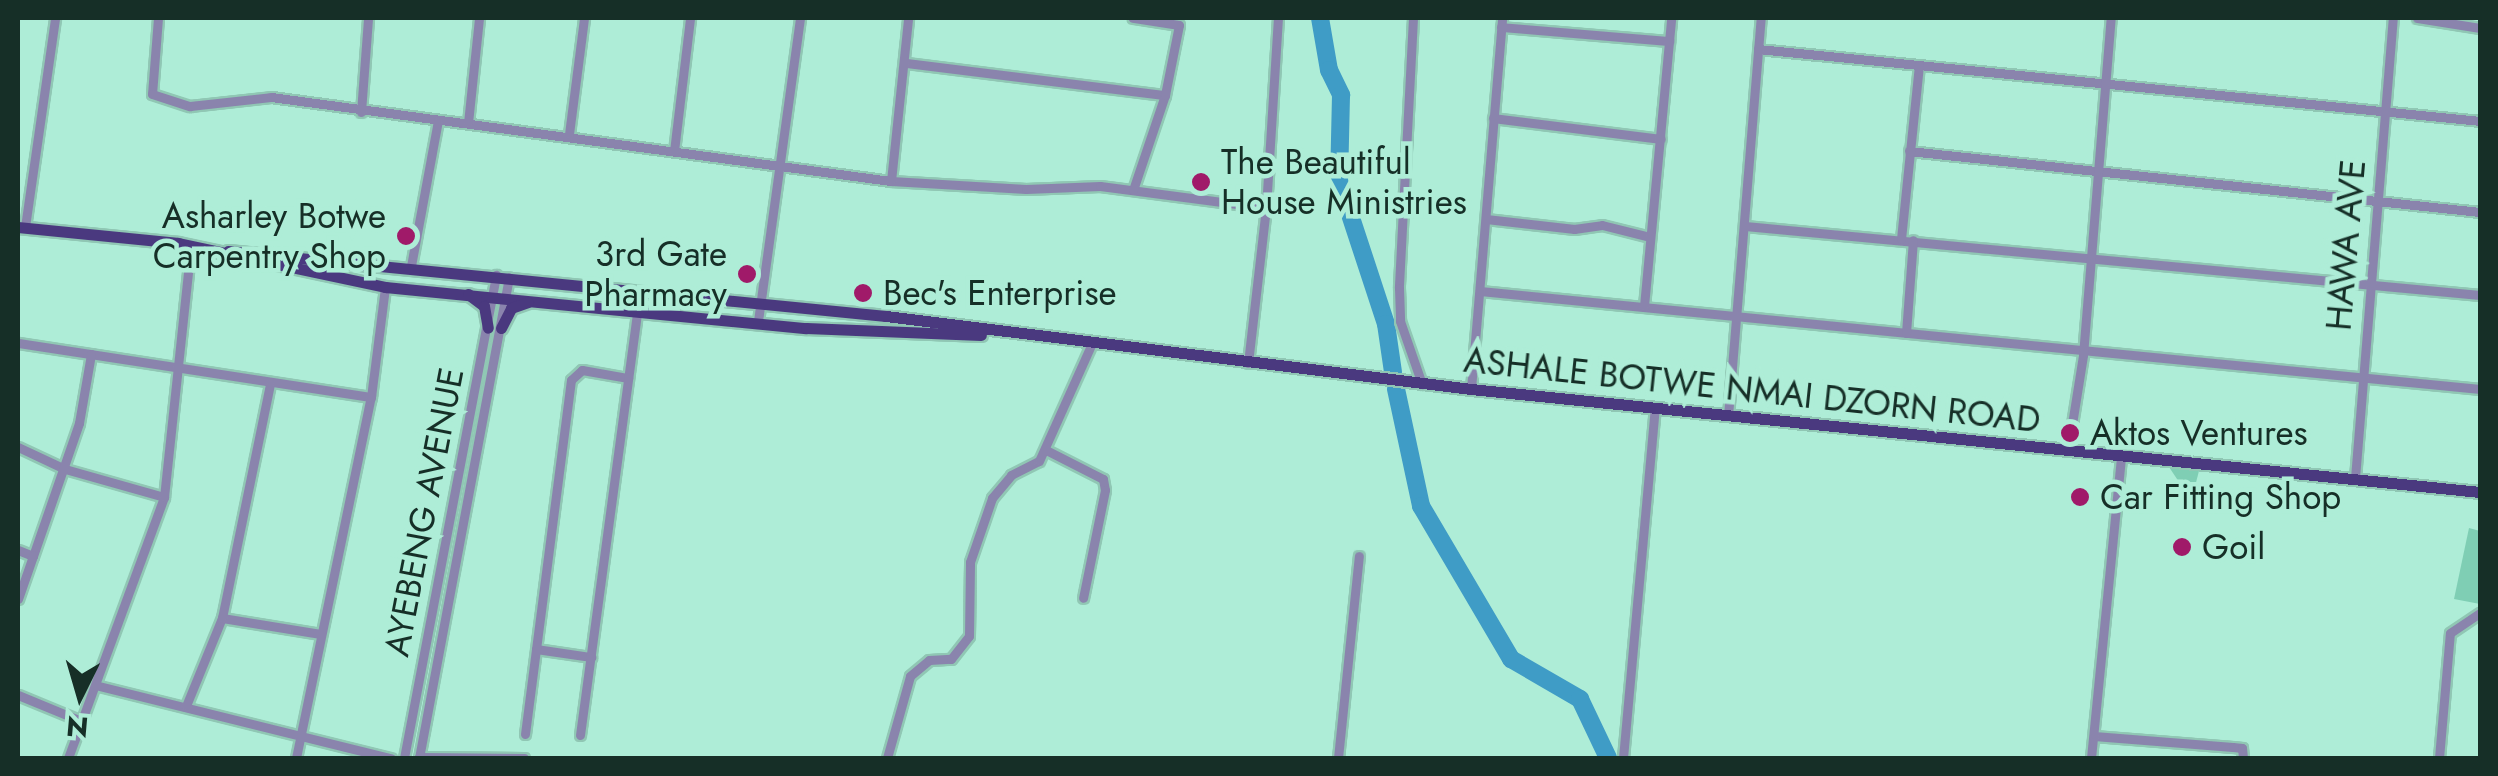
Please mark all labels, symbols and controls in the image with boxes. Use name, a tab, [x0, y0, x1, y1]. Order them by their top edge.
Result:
place label: The Beautiful House Ministries	[1221, 141, 1467, 223]
street label: HAWA AVE	[2318, 158, 2374, 332]
marker: The Beautiful House Ministries	[1190, 171, 1212, 193]
place label: Asharley Botwe Carpentry Shop	[153, 195, 386, 277]
marker: Asharley Botwe Carpentry Shop	[395, 225, 417, 247]
place label: 3rd Gate Pharmacy	[584, 233, 727, 315]
marker: 3rd Gate Pharmacy	[736, 263, 758, 285]
place label: Bec's Enterprise	[883, 272, 1117, 314]
marker: Bec's Enterprise	[852, 282, 874, 304]
street label: ASHALE BOTWE NMAI DZORN ROAD	[1462, 339, 2042, 441]
street label: AYEBENG AVENUE	[375, 364, 473, 660]
place label: Aktos Ventures	[2090, 412, 2308, 454]
marker: Aktos Ventures	[2059, 422, 2081, 444]
place label: Car Fitting Shop	[2100, 476, 2341, 518]
marker: Car Fitting Shop	[2069, 486, 2091, 508]
place label: Goil	[2202, 526, 2265, 568]
marker: Goil	[2171, 536, 2193, 558]
north arrow	[30, 646, 130, 746]
text: N	[64, 705, 90, 748]

